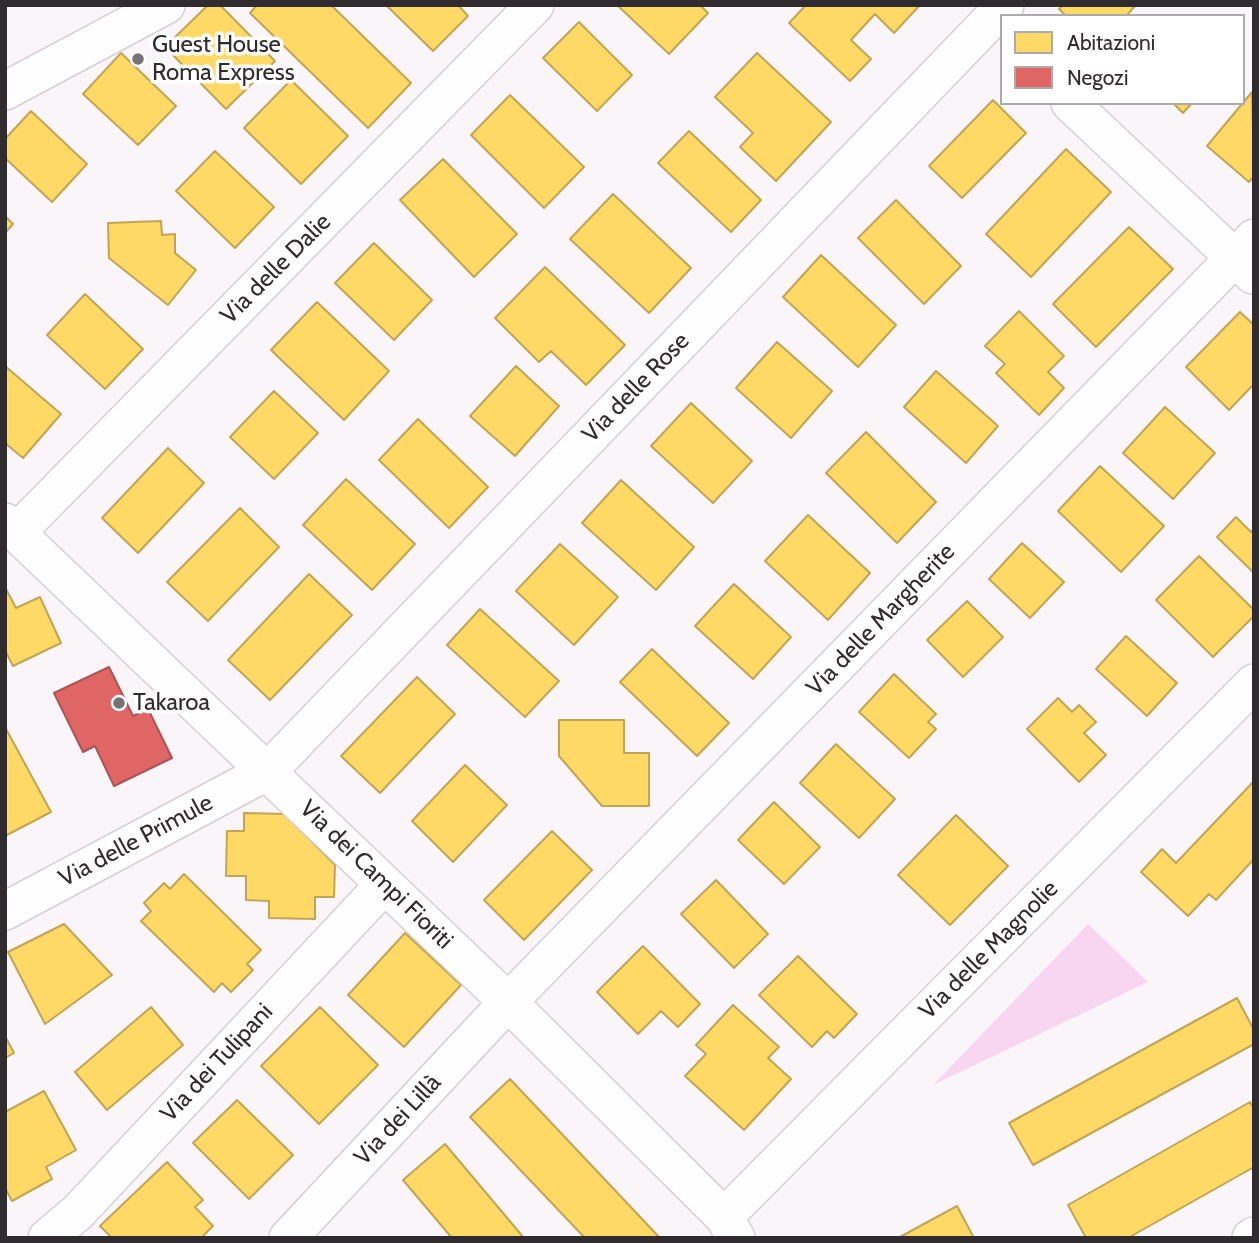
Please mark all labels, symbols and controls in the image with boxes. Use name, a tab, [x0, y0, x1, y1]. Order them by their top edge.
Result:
legend	[1000, 14, 1245, 105]
text: Abitazioni	[1067, 30, 1155, 55]
place label: Guest House Roma Express	[152, 31, 295, 87]
marker: Guest House Roma Express	[130, 51, 146, 67]
text: Negozi	[1067, 65, 1128, 90]
street label: Via delle Dalie	[215, 208, 337, 330]
street label: Via delle Rose	[576, 327, 696, 449]
street label: Via delle Margherite	[801, 538, 961, 702]
place label: Takaroa	[133, 689, 210, 717]
marker: Takaroa	[111, 695, 127, 711]
street label: Via delle Primule	[54, 788, 218, 894]
street label: Via dei Campi Fioriti	[294, 795, 458, 955]
street label: Via delle Magnolie	[914, 875, 1064, 1025]
street label: Via dei Tulipani	[155, 998, 279, 1128]
street label: Via dei Lillà	[349, 1069, 447, 1171]

